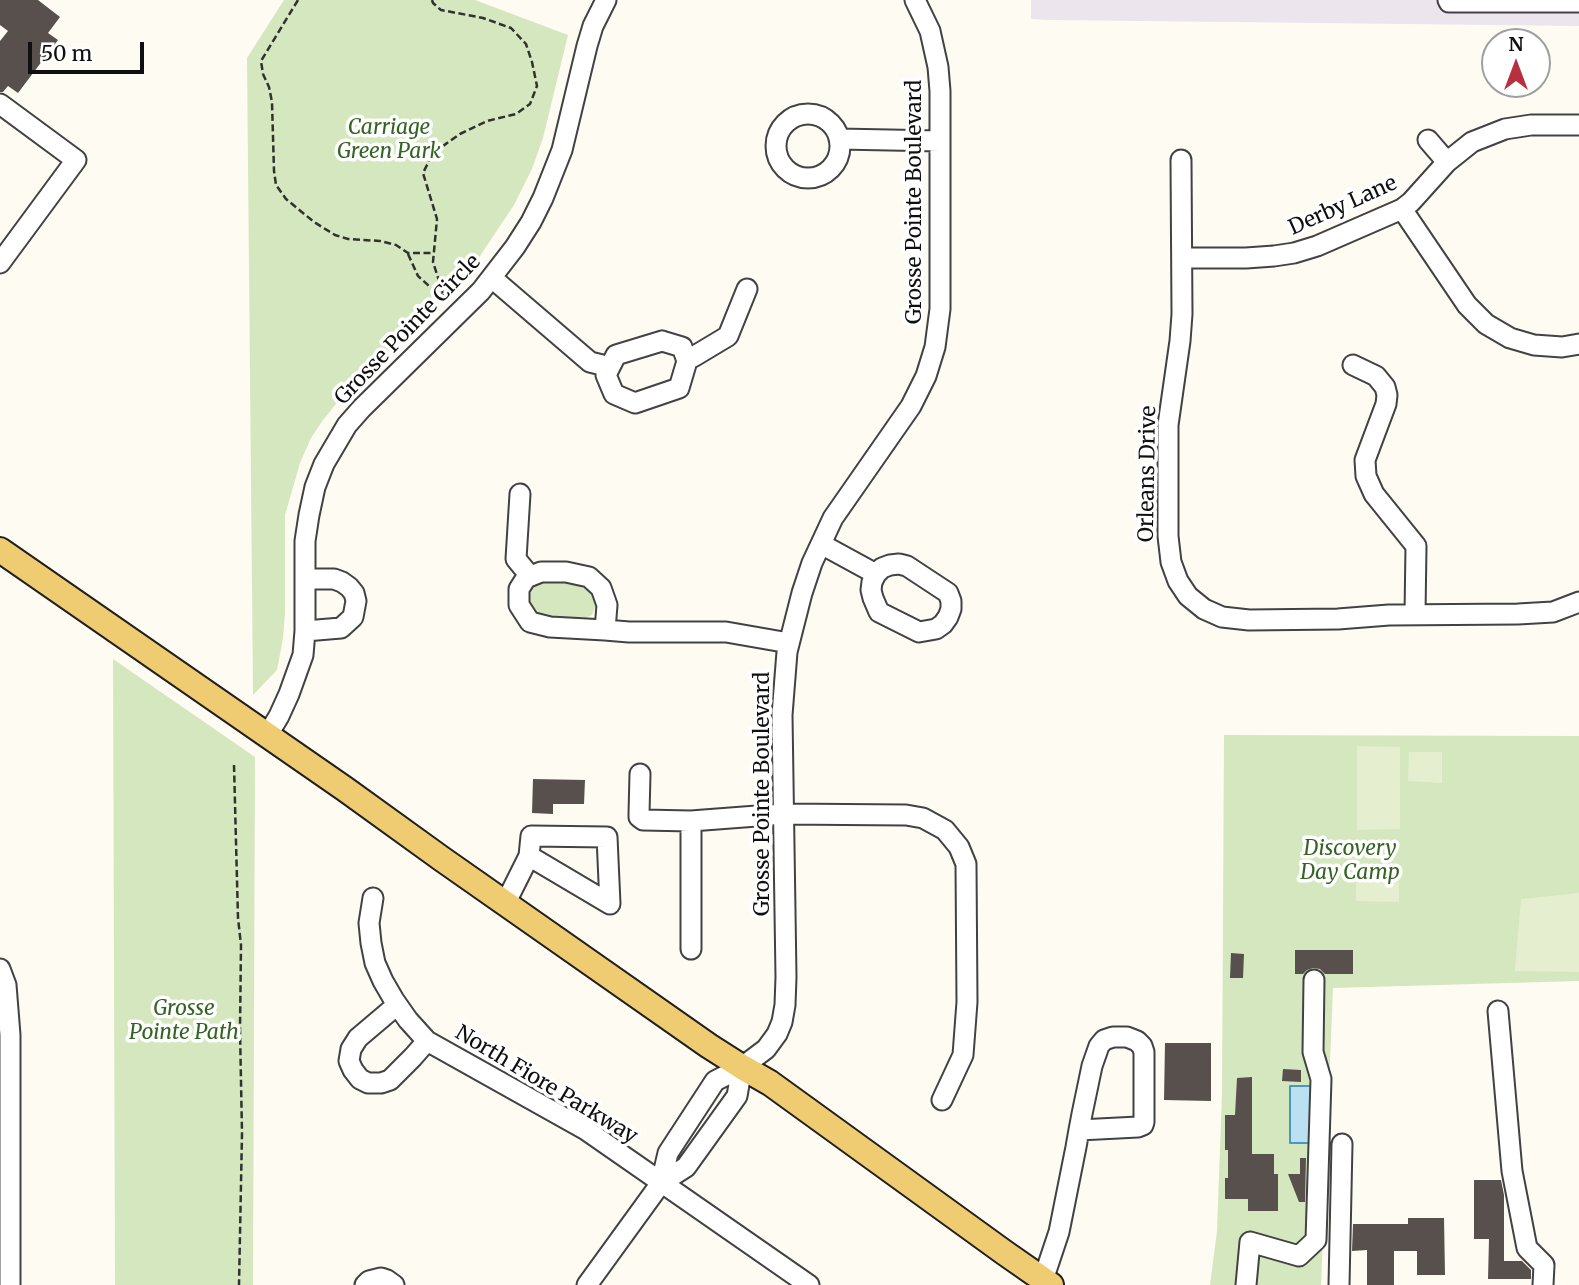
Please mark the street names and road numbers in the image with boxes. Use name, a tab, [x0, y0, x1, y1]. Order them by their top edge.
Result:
street label: Grosse Pointe Boulevard	[902, 80, 928, 324]
street label: Derby Lane	[1285, 171, 1401, 241]
street label: Grosse Pointe Circle	[330, 250, 486, 410]
street label: Orleans Drive	[1134, 406, 1162, 542]
street label: Grosse Pointe Boulevard	[750, 672, 776, 916]
street label: North Fiore Parkway	[450, 1021, 642, 1149]

